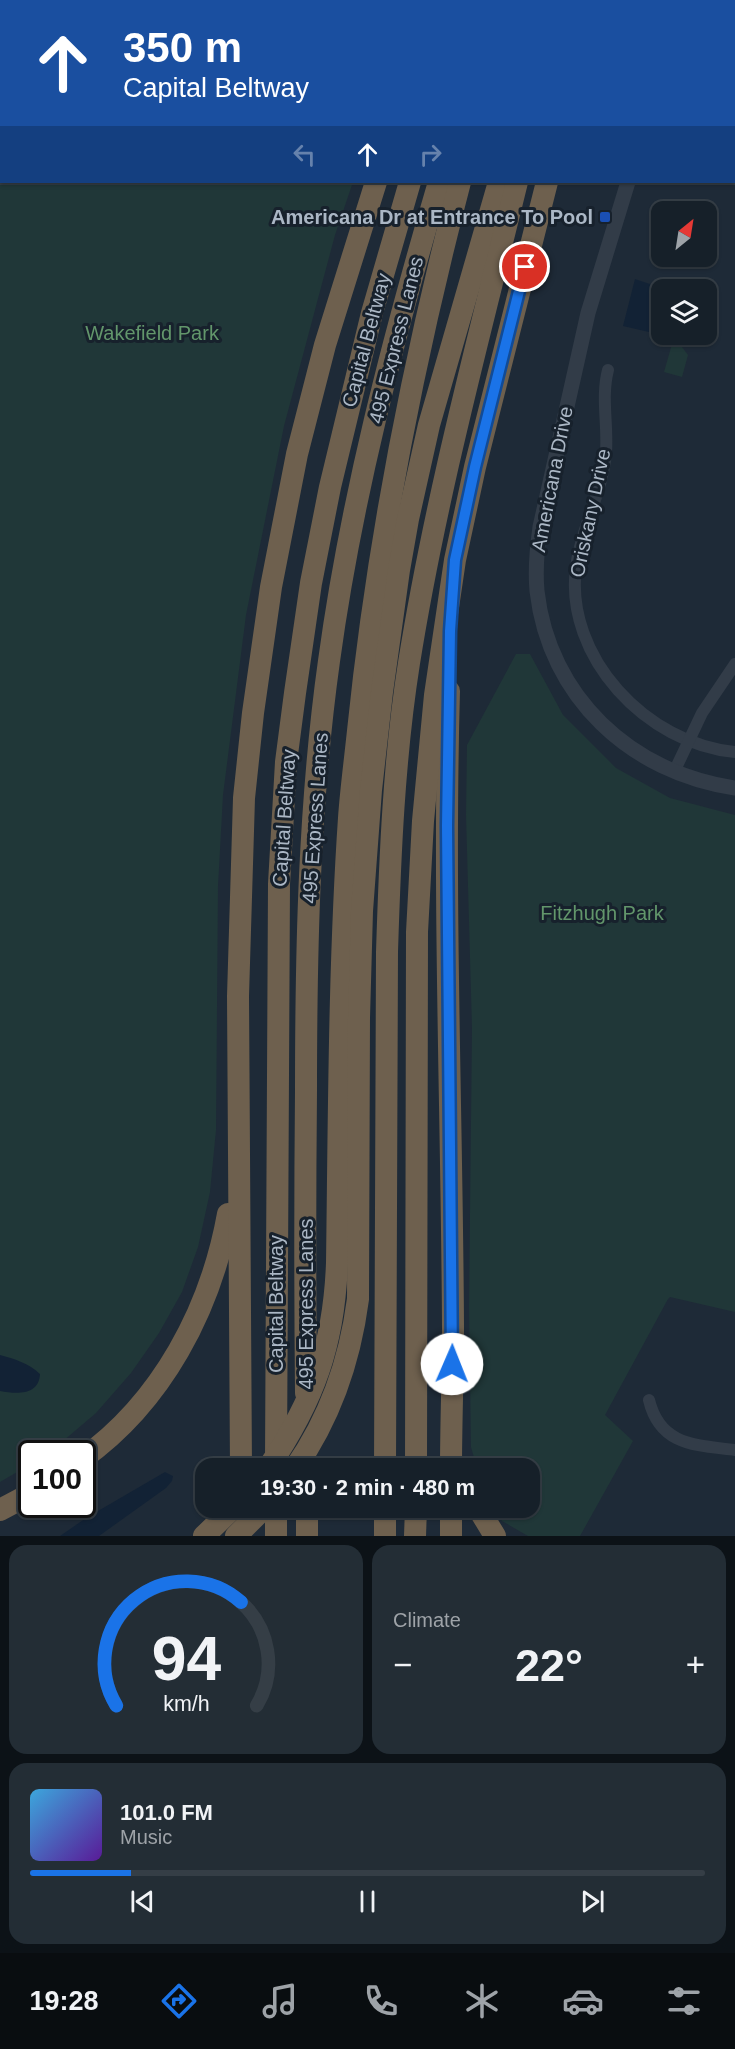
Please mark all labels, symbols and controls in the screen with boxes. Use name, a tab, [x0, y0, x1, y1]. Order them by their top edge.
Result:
icon: ahead	[24, 24, 102, 102]
text: 350 m	[123, 24, 242, 71]
text: Capital Beltway	[123, 73, 309, 103]
icon: left	[288, 138, 321, 171]
icon: ahead	[351, 138, 384, 171]
icon: right	[414, 138, 447, 171]
north arrow	[651, 201, 717, 267]
map controls	[651, 201, 717, 345]
place label: Americana Dr at Entrance To Pool	[271, 206, 593, 228]
marker: Americana Dr at Entrance To Pool	[598, 210, 612, 224]
pin	[499, 241, 550, 292]
icon: arrive	[508, 250, 541, 283]
street label: 495 Express Lanes	[365, 254, 427, 426]
street label: Capital Beltway	[338, 271, 394, 409]
button: layers	[651, 279, 717, 345]
park label: Wakefield Park	[85, 322, 220, 344]
street label: Americana Drive	[527, 404, 577, 554]
street label: Oriskany Drive	[566, 447, 614, 579]
street label: 495 Express Lanes	[298, 732, 332, 904]
street label: Capital Beltway	[268, 748, 300, 888]
park label: Fitzhugh Park	[540, 902, 665, 924]
street label: 495 Express Lanes	[295, 1218, 317, 1390]
street label: Capital Beltway	[265, 1235, 287, 1373]
position arrow	[420, 1332, 484, 1396]
speed limit sign: 100	[18, 1440, 96, 1518]
text: 19:30 · 2 min · 480 m	[260, 1475, 475, 1500]
text: Climate	[393, 1609, 461, 1631]
text: 94	[151, 1624, 221, 1693]
text: 22°	[515, 1640, 583, 1691]
text: −	[393, 1646, 412, 1683]
text: +	[686, 1646, 705, 1683]
text: km/h	[163, 1693, 209, 1717]
text: 101.0 FM	[120, 1800, 213, 1825]
text: Music	[120, 1826, 172, 1848]
icon: previous	[126, 1885, 159, 1918]
icon: pause	[351, 1885, 384, 1918]
icon: next	[576, 1885, 609, 1918]
icon: directions	[158, 1980, 200, 2022]
icon: music	[259, 1980, 301, 2022]
icon: phone	[360, 1980, 402, 2022]
icon: climate	[461, 1980, 503, 2022]
icon: car	[562, 1980, 604, 2022]
icon: filters	[663, 1980, 705, 2022]
text: 19:28	[30, 1986, 99, 2016]

